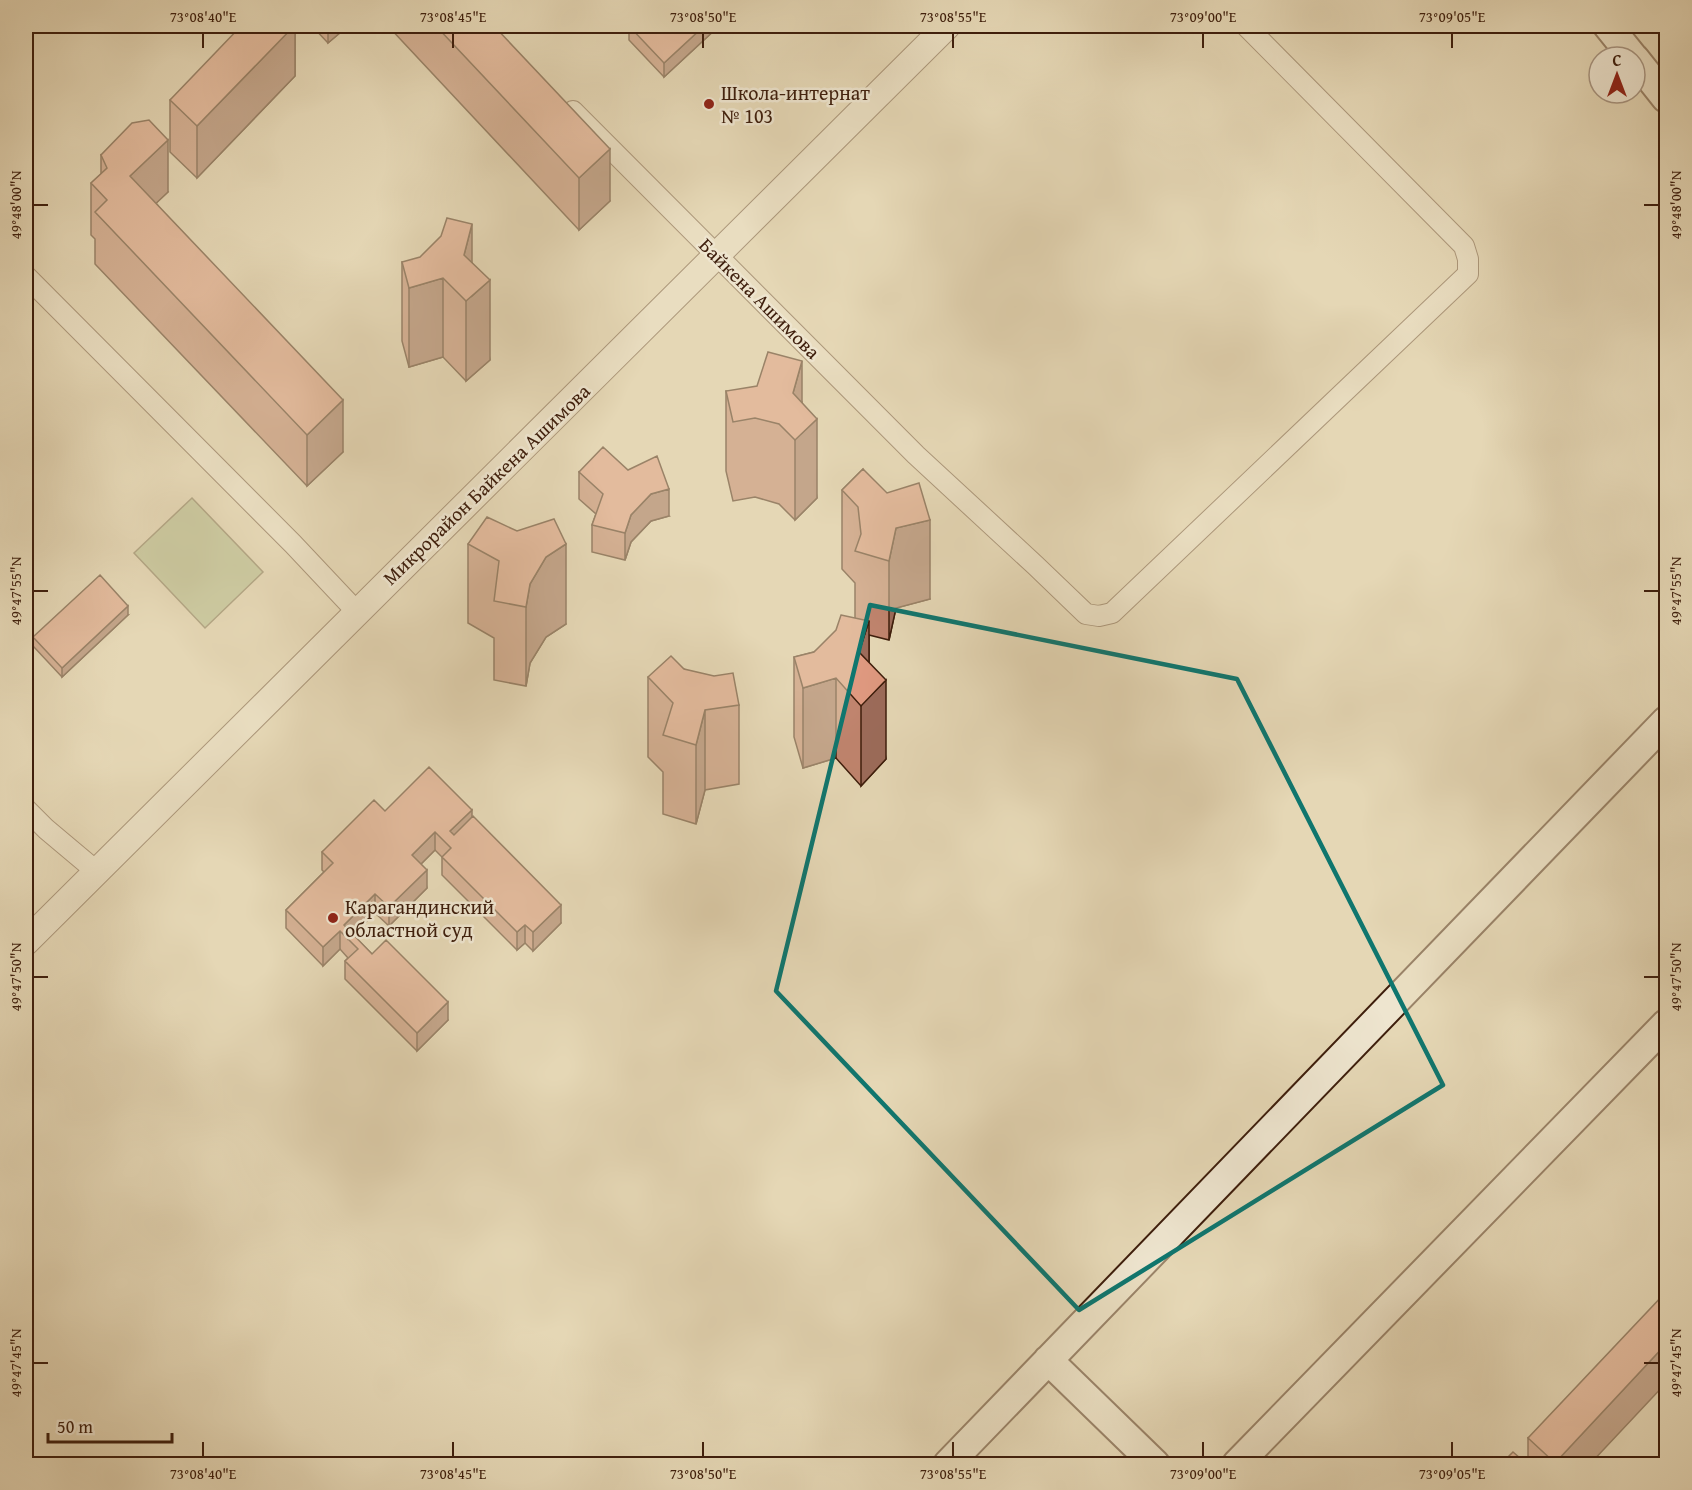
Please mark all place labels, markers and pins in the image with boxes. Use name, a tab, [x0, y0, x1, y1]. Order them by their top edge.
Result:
place label: Школа-интернат № 103	[721, 78, 870, 130]
marker: Школа-интернат № 103	[702, 97, 716, 111]
place label: Карагандинский областной суд	[345, 892, 494, 944]
marker: Карагандинский областной суд	[326, 911, 340, 925]

